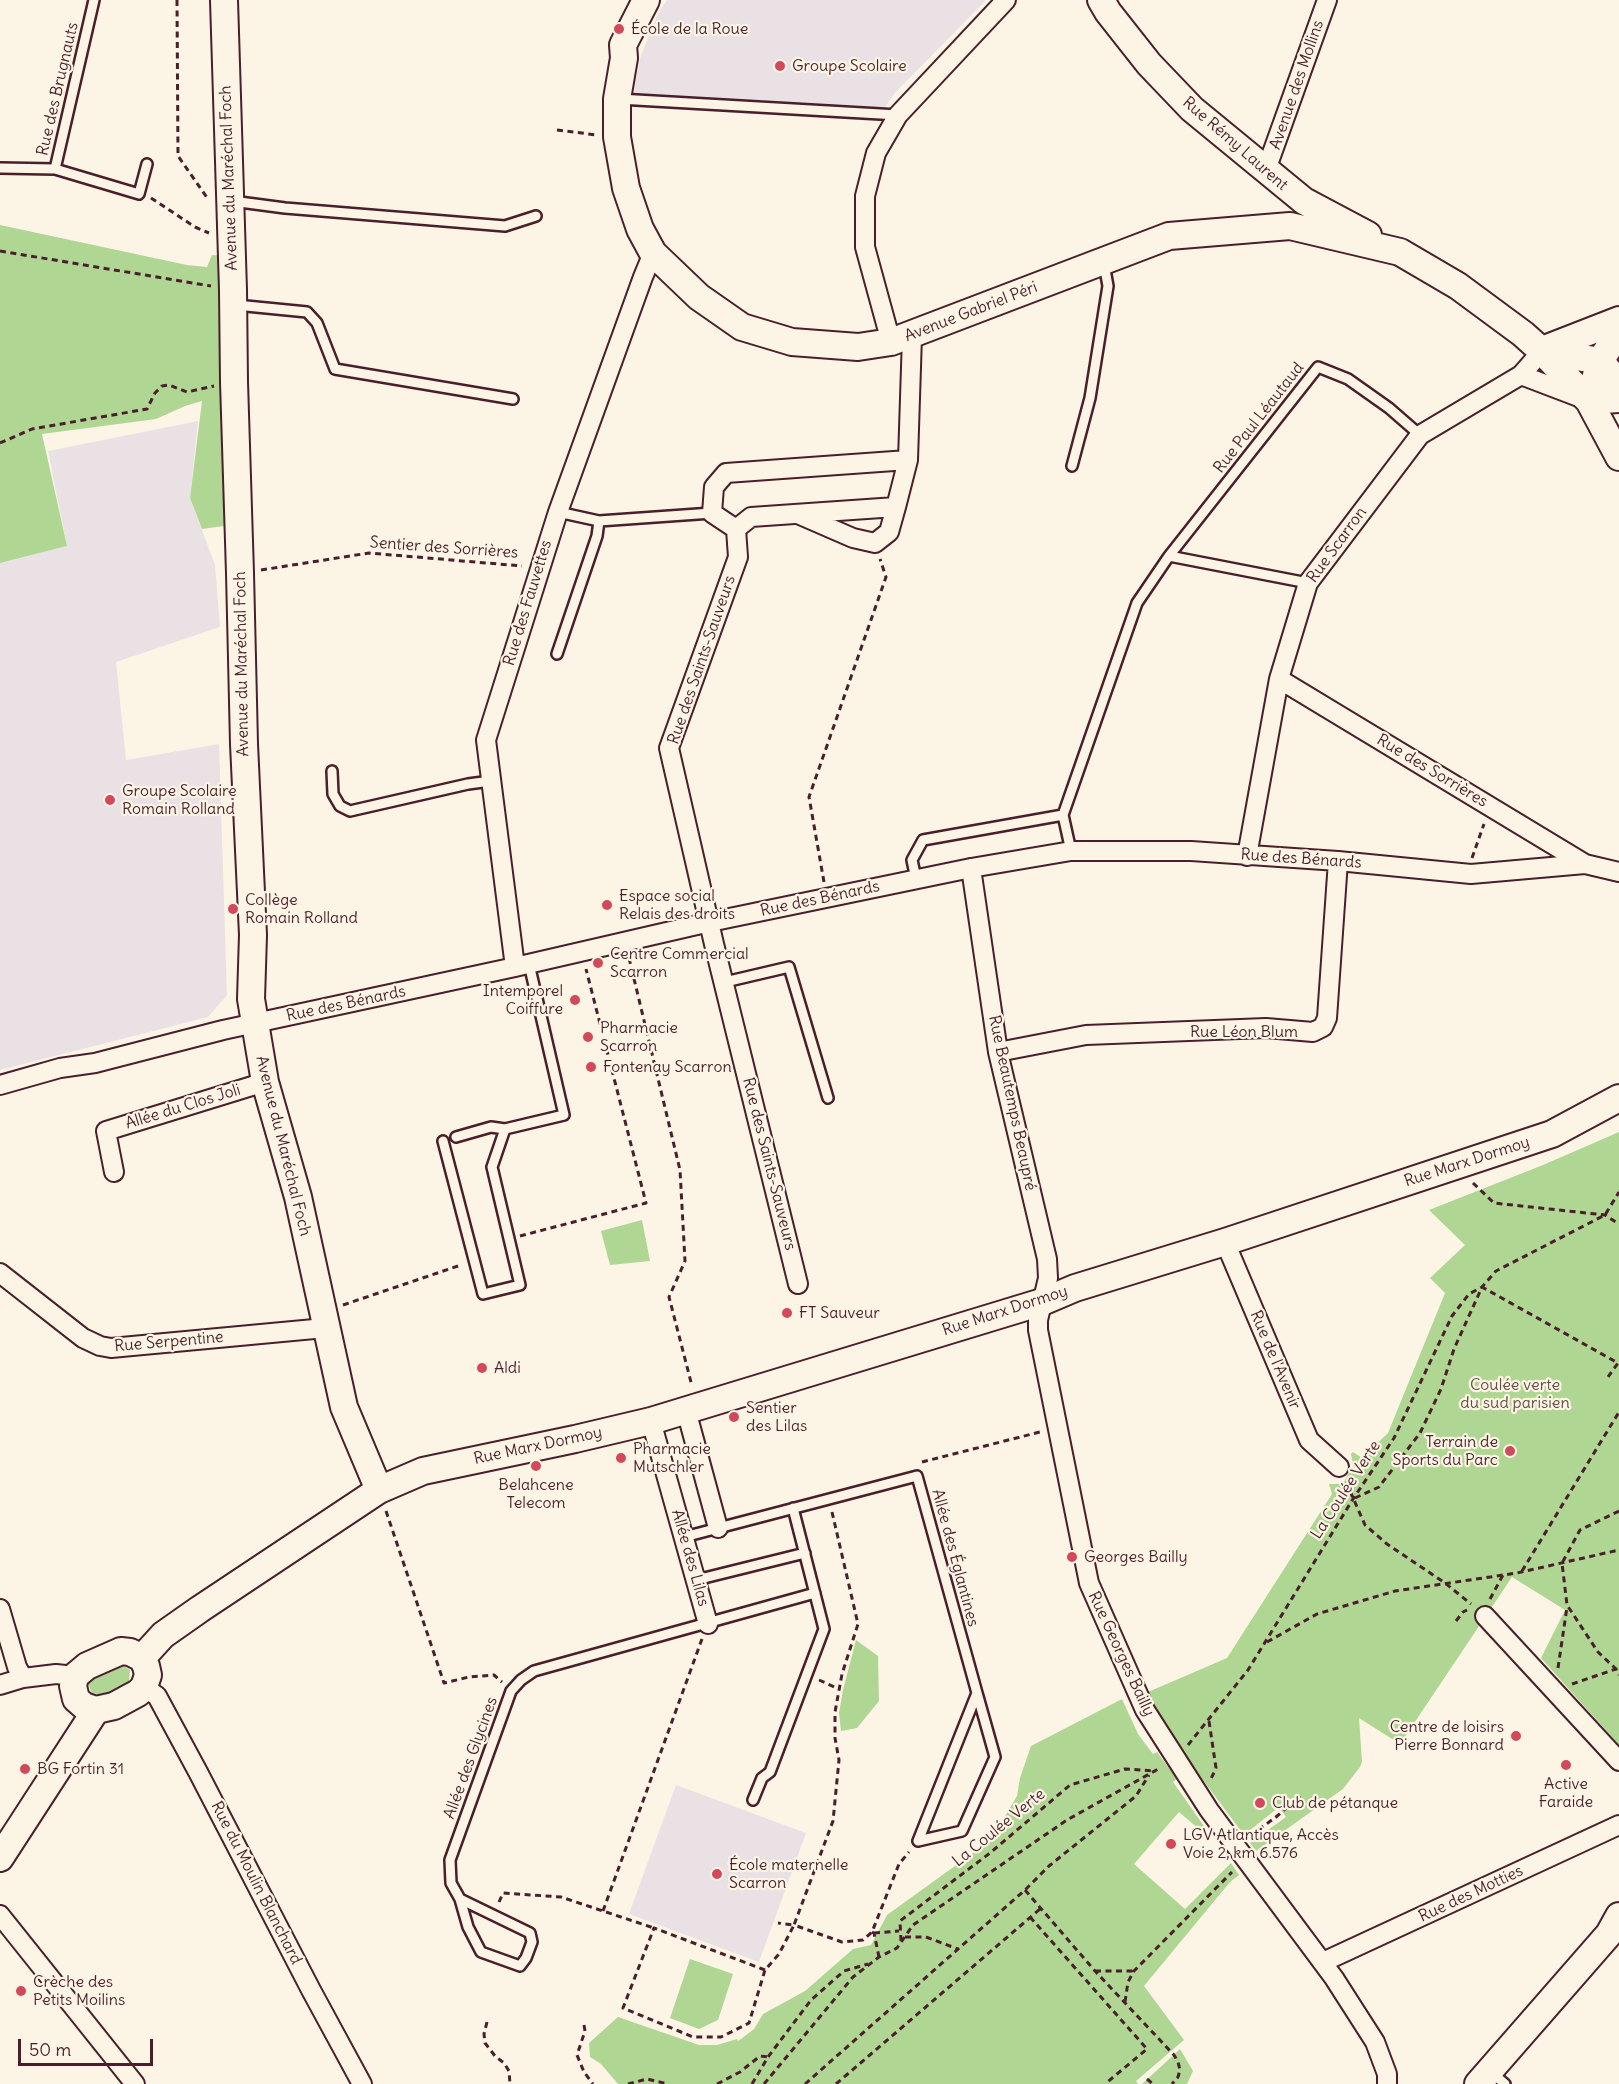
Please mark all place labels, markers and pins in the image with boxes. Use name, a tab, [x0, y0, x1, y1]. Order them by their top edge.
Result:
place label: École de la Roue	[631, 19, 748, 39]
marker: École de la Roue	[612, 22, 626, 36]
place label: Groupe Scolaire	[792, 56, 907, 76]
marker: Groupe Scolaire	[773, 59, 787, 73]
place label: Groupe Scolaire Romain Rolland	[122, 781, 237, 819]
marker: Groupe Scolaire Romain Rolland	[103, 793, 117, 807]
place label: Espace social Relais des droits	[619, 886, 735, 924]
place label: Collège Romain Rolland	[245, 890, 358, 928]
marker: Espace social Relais des droits	[600, 898, 614, 912]
marker: Collège Romain Rolland	[226, 902, 240, 916]
place label: Centre Commercial Scarron	[610, 944, 749, 982]
marker: Centre Commercial Scarron	[591, 956, 605, 970]
place label: Intemporel Coiffure	[483, 981, 563, 1019]
marker: Intemporel Coiffure	[568, 993, 582, 1007]
place label: Pharmacie Scarron	[600, 1018, 678, 1056]
marker: Pharmacie Scarron	[581, 1030, 595, 1044]
place label: Fontenay Scarron	[603, 1057, 732, 1077]
marker: Fontenay Scarron	[584, 1060, 598, 1074]
place label: FT Sauveur	[799, 1303, 880, 1323]
marker: FT Sauveur	[780, 1306, 794, 1320]
place label: Aldi	[494, 1358, 521, 1378]
marker: Aldi	[475, 1361, 489, 1375]
place label: Sentier des Lilas	[746, 1398, 807, 1436]
marker: Sentier des Lilas	[727, 1410, 741, 1424]
place label: Terrain de Sports du Parc	[1393, 1432, 1498, 1470]
place label: Pharmacie Mutschler	[633, 1439, 711, 1477]
marker: Terrain de Sports du Parc	[1503, 1444, 1517, 1458]
marker: Pharmacie Mutschler	[614, 1451, 628, 1465]
marker: Belahcene Telecom	[529, 1459, 543, 1473]
place label: Belahcene Telecom	[498, 1475, 574, 1513]
place label: Georges Bailly	[1084, 1547, 1188, 1567]
marker: Georges Bailly	[1065, 1550, 1079, 1564]
place label: Centre de loisirs Pierre Bonnard	[1390, 1717, 1504, 1755]
marker: Centre de loisirs Pierre Bonnard	[1509, 1729, 1523, 1743]
marker: Active Faraide	[1559, 1758, 1573, 1772]
place label: BG Fortin 31	[37, 1759, 124, 1779]
marker: BG Fortin 31	[18, 1762, 32, 1776]
place label: Active Faraide	[1539, 1774, 1593, 1812]
place label: Club de pétanque	[1272, 1793, 1398, 1813]
marker: Club de pétanque	[1253, 1796, 1267, 1810]
place label: LGV Atlantique, Accès Voie 2, km 6.576	[1183, 1825, 1339, 1863]
marker: LGV Atlantique, Accès Voie 2, km 6.576	[1164, 1837, 1178, 1851]
place label: École maternelle Scarron	[729, 1855, 848, 1893]
marker: École maternelle Scarron	[710, 1867, 724, 1881]
place label: Crèche des Petits Moilins	[33, 1972, 125, 2010]
marker: Crèche des Petits Moilins	[14, 1984, 28, 1998]

